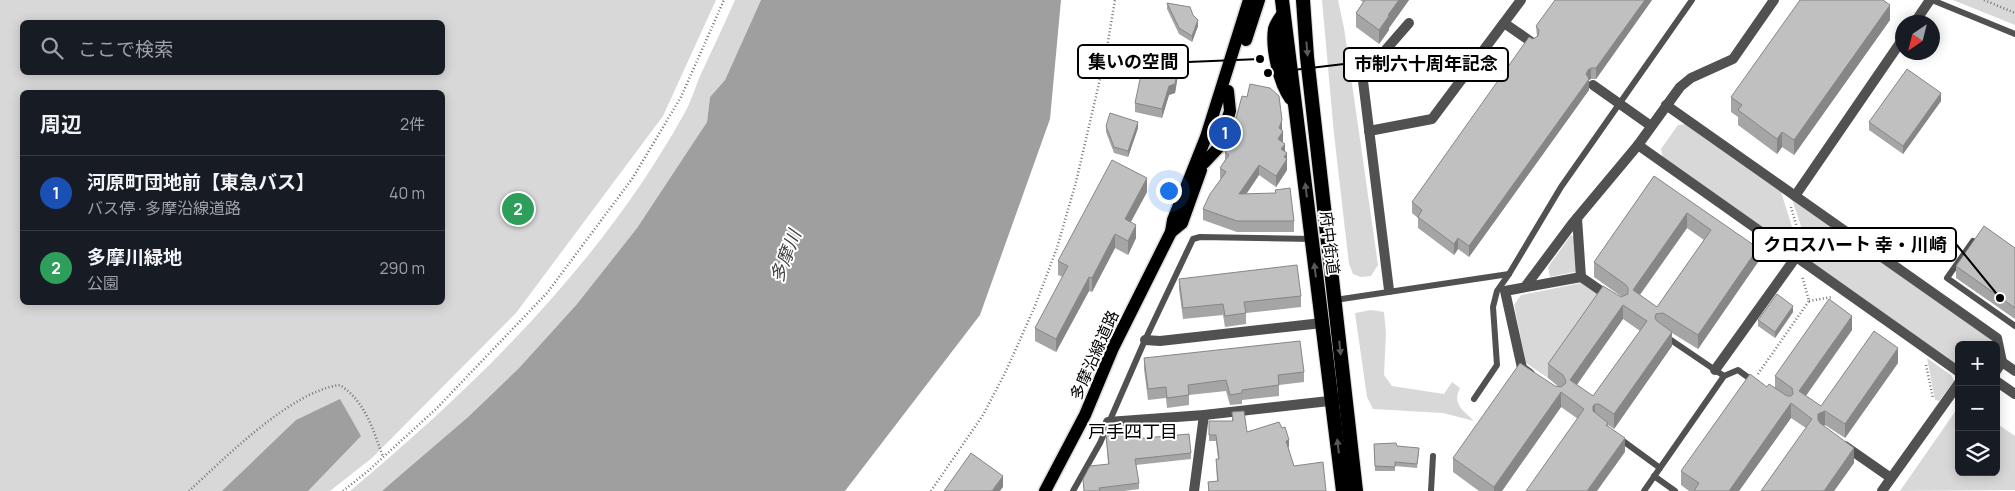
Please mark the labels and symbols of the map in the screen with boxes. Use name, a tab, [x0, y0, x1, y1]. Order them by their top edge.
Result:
north arrow	[1895, 15, 1940, 60]
one-way arrow	[1303, 41, 1311, 57]
callout: 集いの空間	[1078, 45, 1188, 78]
callout: 市制六十周年記念	[1344, 48, 1508, 81]
text: 集いの空間	[1088, 49, 1178, 73]
text: 市制六十周年記念	[1354, 51, 1498, 75]
pin: 1	[1209, 114, 1241, 152]
your location	[1156, 178, 1182, 204]
one-way arrow	[1302, 182, 1310, 198]
pin: 2	[502, 190, 534, 228]
street label: 府中街道	[1315, 210, 1345, 276]
water label: 多摩川	[764, 225, 807, 286]
callout: クロスハート 幸・川崎	[1753, 228, 1956, 261]
text: クロスハート 幸・川崎	[1763, 232, 1947, 256]
one-way arrow	[1311, 262, 1319, 278]
street label: 多摩沿線道路	[1064, 307, 1124, 403]
one-way arrow	[1336, 340, 1344, 356]
district label: 戸手四丁目	[1088, 419, 1178, 443]
one-way arrow	[1334, 438, 1342, 454]

